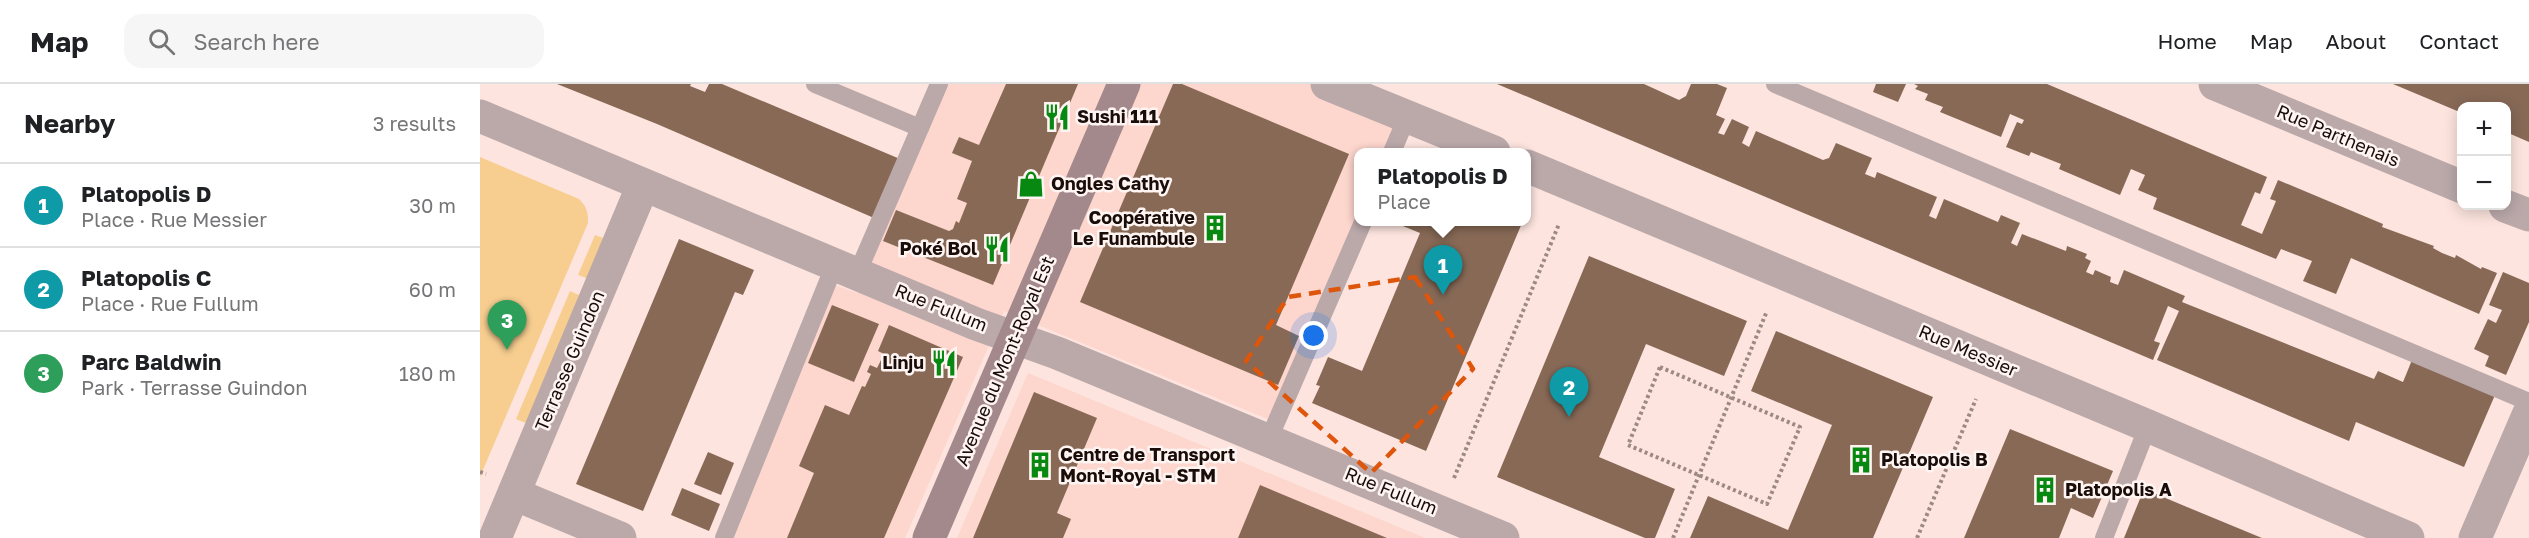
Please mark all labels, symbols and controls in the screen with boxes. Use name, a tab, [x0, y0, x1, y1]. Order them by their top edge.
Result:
search box	[124, 14, 544, 68]
text: Map	[30, 25, 88, 58]
icon: search	[145, 25, 178, 58]
text: Search here	[193, 28, 319, 55]
text: Home	[2157, 28, 2217, 54]
text: Map	[2250, 28, 2293, 54]
text: About	[2326, 28, 2386, 54]
text: Contact	[2419, 28, 2499, 54]
street label: Rue Parthenais	[2274, 99, 2403, 171]
restaurant icon: Sushi 111	[1042, 102, 1072, 132]
map controls	[2457, 102, 2511, 210]
button: +	[2457, 102, 2511, 156]
place label: Sushi 111	[1077, 105, 1158, 127]
text: Nearby	[24, 108, 115, 139]
text: 3 results	[373, 111, 456, 135]
popup	[1354, 148, 1531, 226]
button: −	[2457, 156, 2511, 210]
text: Platopolis D	[1377, 162, 1508, 189]
shop icon: Ongles Cathy	[1016, 169, 1046, 199]
place label: Ongles Cathy	[1051, 172, 1170, 194]
text: Platopolis D	[81, 180, 212, 207]
text: Place	[1377, 189, 1431, 213]
text: 1	[38, 193, 49, 217]
text: 30 m	[409, 193, 456, 217]
place label: Coopérative Le Funambule	[1073, 206, 1195, 249]
text: Place · Rue Messier	[81, 207, 267, 231]
building icon: Coopérative Le Funambule	[1200, 213, 1230, 243]
restaurant icon: Poké Bol	[982, 234, 1012, 264]
place label: Poké Bol	[900, 237, 977, 259]
pin: 1	[1424, 246, 1462, 295]
street label: Avenue du Mont-Royal Est	[950, 253, 1058, 469]
text: Platopolis C	[81, 264, 211, 291]
text: 2	[37, 277, 50, 301]
text: 60 m	[409, 277, 456, 301]
street label: Rue Fullum	[892, 279, 991, 336]
street label: Terrasse Guindon	[530, 287, 609, 434]
text: Place · Rue Fullum	[81, 291, 259, 315]
pin: 3	[488, 300, 526, 350]
street label: Rue Messier	[1916, 319, 2021, 381]
your location	[1299, 321, 1328, 350]
text: Parc Baldwin	[81, 348, 221, 375]
restaurant icon: Linju	[929, 348, 959, 378]
place label: Linju	[882, 351, 924, 373]
text: 3	[37, 361, 50, 385]
text: 180 m	[399, 361, 456, 385]
pin: 2	[1550, 368, 1588, 417]
text: Park · Terrasse Guindon	[81, 375, 307, 399]
place label: Centre de Transport Mont-Royal - STM	[1060, 443, 1235, 486]
building icon: Platopolis B	[1846, 445, 1876, 475]
place label: Platopolis B	[1881, 448, 1988, 470]
building icon: Centre de Transport Mont-Royal - STM	[1025, 450, 1055, 480]
street label: Rue Fullum	[1342, 462, 1441, 519]
building icon: Platopolis A	[2030, 475, 2060, 505]
place label: Platopolis A	[2065, 478, 2172, 500]

